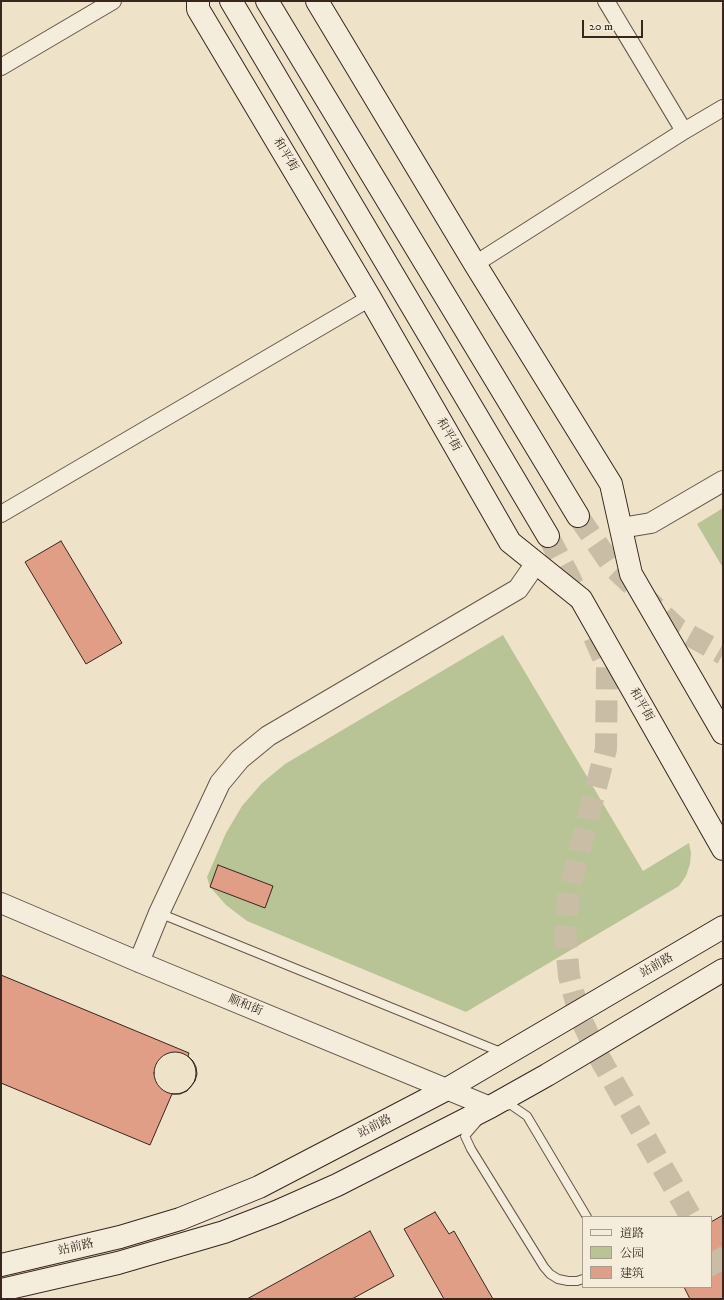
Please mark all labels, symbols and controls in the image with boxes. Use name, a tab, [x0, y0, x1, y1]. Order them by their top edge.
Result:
scale bar	[584, 12, 645, 38]
text: 20 m	[589, 19, 613, 34]
street label: 和平街	[270, 136, 300, 174]
street label: 和平街	[433, 416, 463, 454]
street label: 和平街	[626, 686, 656, 724]
street label: 站前路	[638, 951, 676, 981]
street label: 顺和街	[226, 993, 264, 1019]
street label: 站前路	[356, 1112, 394, 1142]
legend	[582, 1216, 712, 1288]
text: 道路	[620, 1226, 644, 1241]
street label: 站前路	[57, 1237, 95, 1259]
text: 公园	[620, 1246, 644, 1261]
text: 建筑	[620, 1266, 644, 1281]

